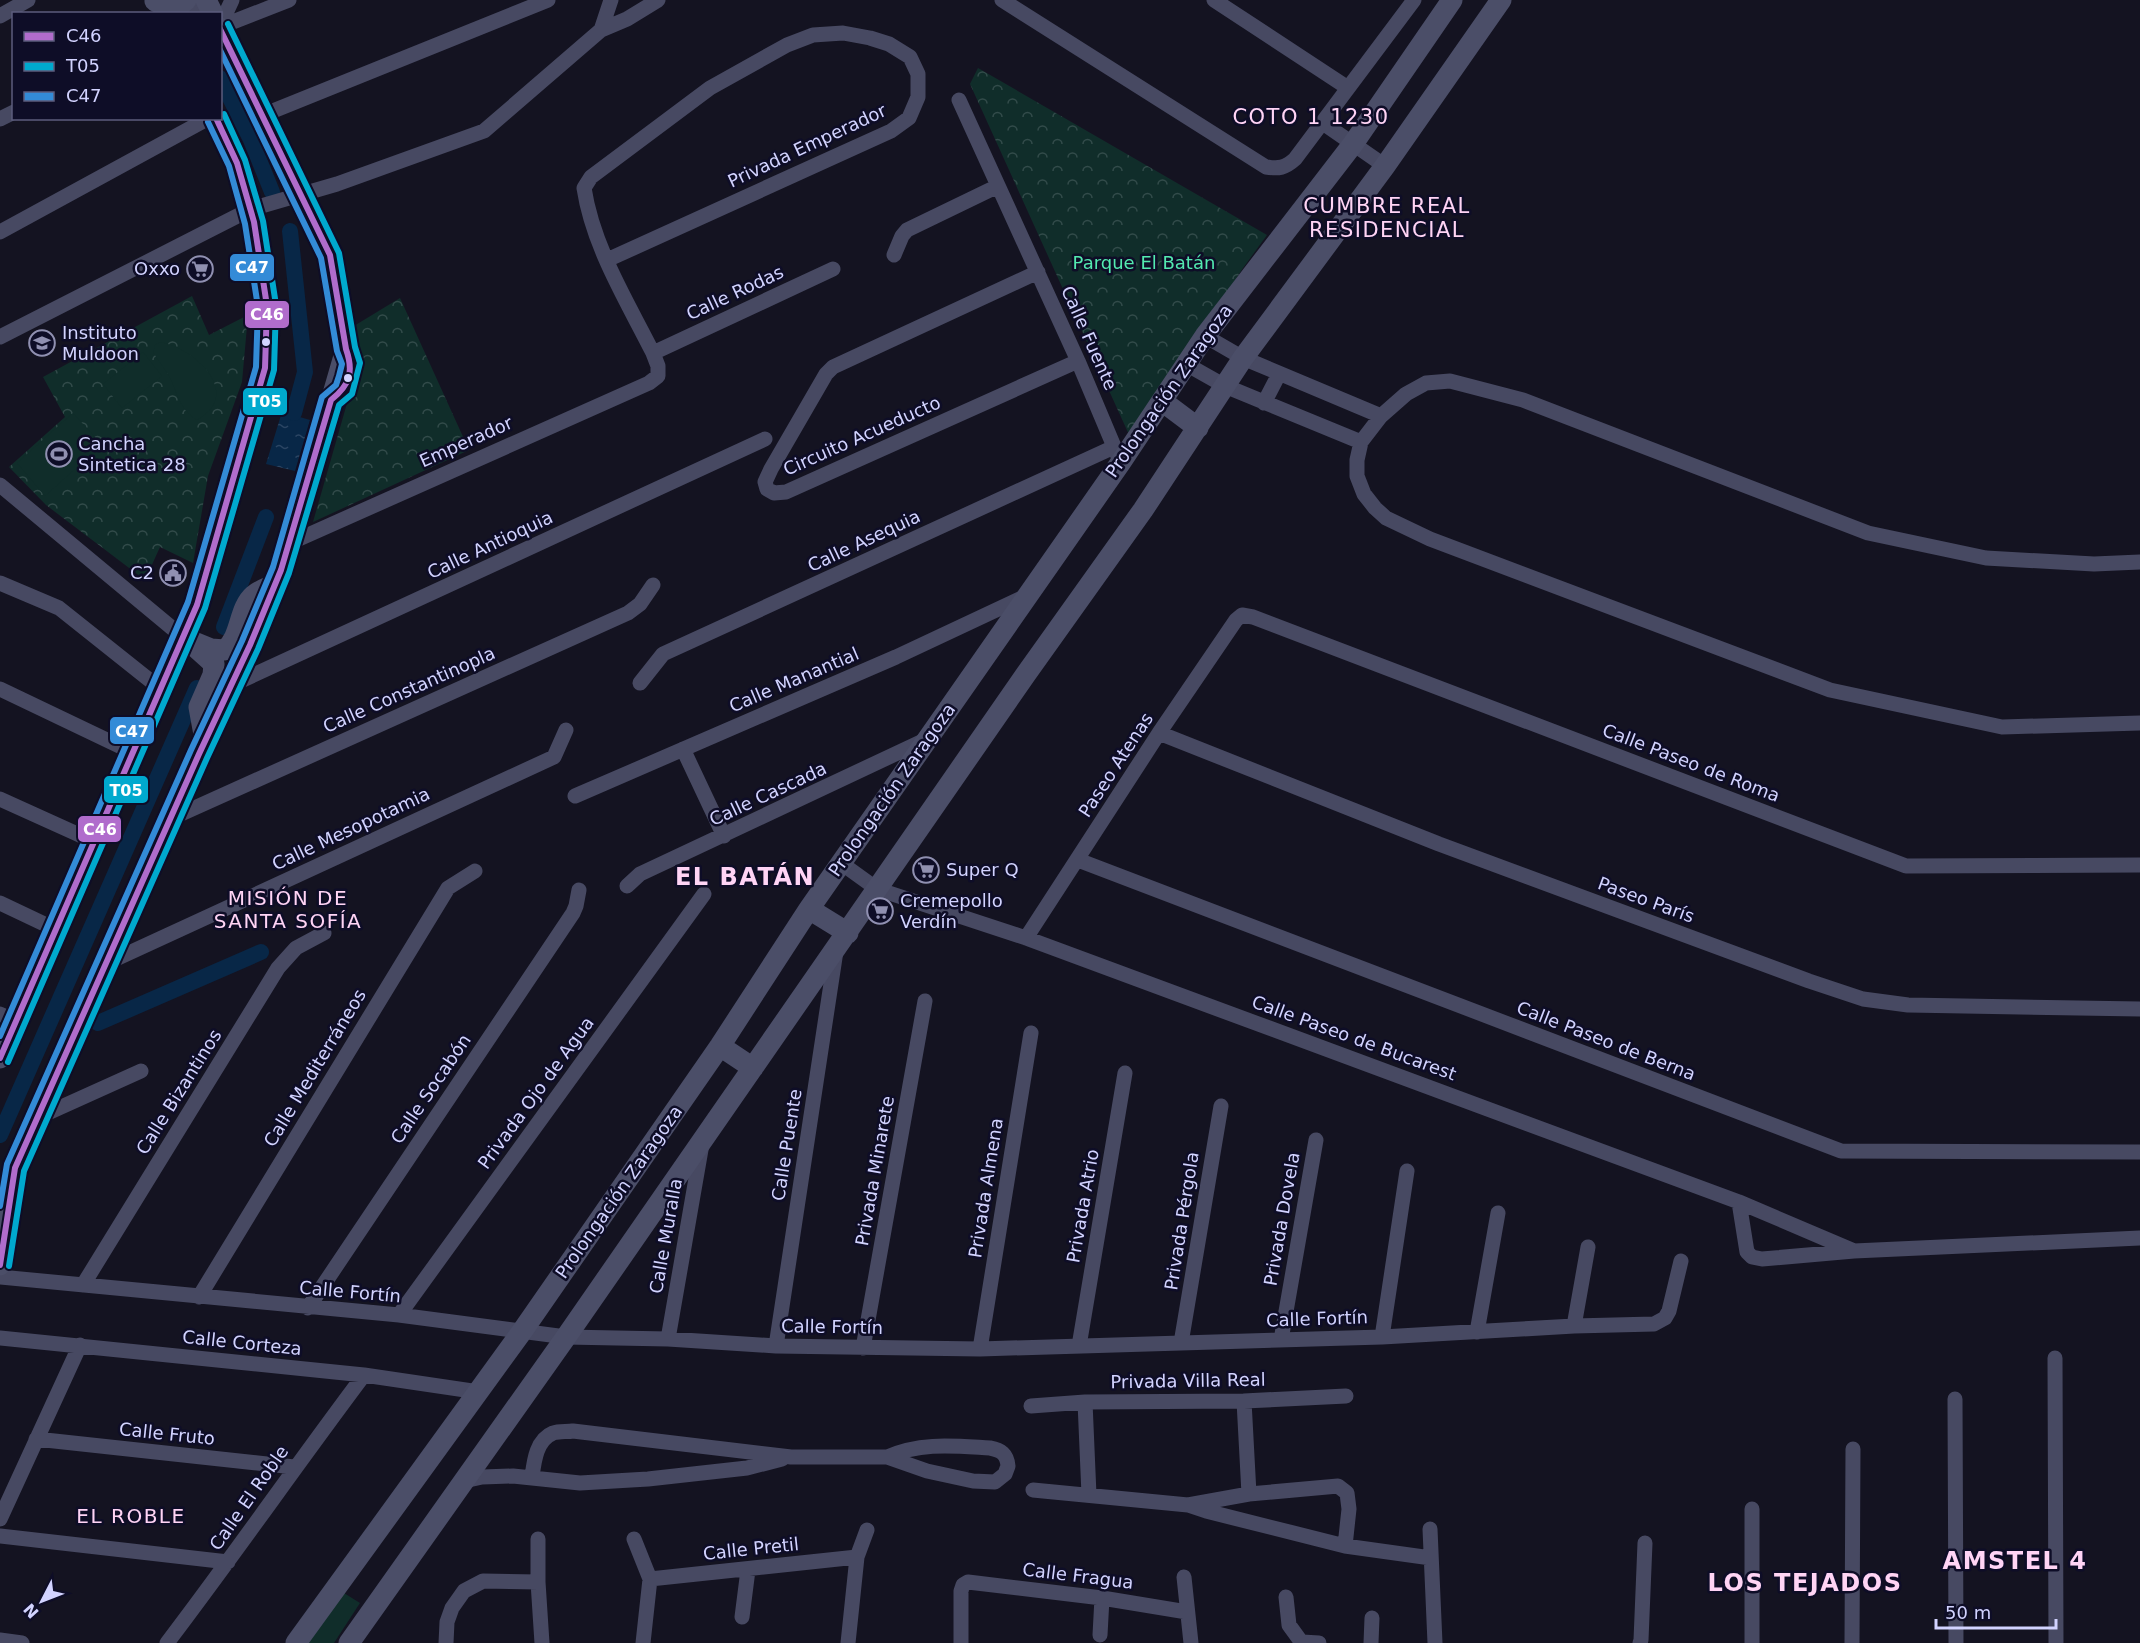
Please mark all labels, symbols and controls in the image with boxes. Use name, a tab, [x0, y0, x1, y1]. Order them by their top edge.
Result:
legend	[12, 12, 222, 120]
text: C46	[66, 25, 101, 46]
text: T05	[65, 55, 100, 76]
text: C47	[66, 85, 101, 106]
street label: Privada Emperador	[724, 99, 890, 192]
district label: COTO 1 1230	[1232, 105, 1390, 129]
district label: CUMBRE REAL RESIDENCIAL	[1303, 194, 1471, 242]
park label: Parque El Batán	[1073, 252, 1215, 273]
line badge: C47	[229, 253, 275, 282]
supermarket icon: Oxxo	[185, 254, 215, 284]
place label: Oxxo	[134, 258, 180, 279]
text: C47	[235, 258, 269, 277]
street label: Calle Rodas	[683, 261, 787, 324]
street label: Calle Fuente	[1057, 282, 1122, 393]
line badge: C46	[244, 300, 290, 329]
street label: Prolongación Zaragoza	[1101, 300, 1236, 481]
text: C46	[250, 305, 284, 324]
place label: Instituto Muldoon	[62, 322, 139, 364]
school or university icon: Instituto Muldoon	[27, 328, 57, 358]
unlabelled marker	[260, 336, 272, 348]
unlabelled marker	[342, 372, 354, 384]
line badge: T05	[242, 387, 288, 416]
street label: Circuito Acueducto	[780, 391, 944, 480]
text: T05	[248, 392, 282, 411]
street label: Emperador	[416, 411, 516, 471]
place label: Cancha Sintetica 28	[78, 433, 186, 475]
sports icon: Cancha Sintetica 28	[44, 439, 74, 469]
street label: Calle Asequia	[804, 505, 924, 576]
street label: Calle Antioquia	[424, 506, 556, 583]
public building icon: C2	[158, 558, 188, 588]
place label: C2	[130, 562, 154, 583]
street label: Calle Constantinopla	[319, 642, 498, 737]
street label: Calle Manantial	[726, 643, 862, 716]
street label: Prolongación Zaragoza	[824, 699, 959, 880]
street label: Paseo Atenas	[1074, 709, 1157, 821]
line badge: C47	[109, 716, 155, 745]
street label: Calle Paseo de Roma	[1600, 719, 1783, 806]
text: C47	[115, 722, 149, 741]
street label: Calle Cascada	[706, 757, 830, 830]
line badge: T05	[103, 775, 149, 804]
text: T05	[109, 781, 143, 800]
street label: Calle Mesopotamia	[269, 783, 433, 874]
line badge: C46	[77, 815, 122, 843]
text: C46	[83, 820, 117, 839]
supermarket icon: Super Q	[911, 855, 941, 885]
place label: Super Q	[946, 859, 1019, 880]
district label: EL BATÁN	[675, 862, 815, 891]
street label: Paseo París	[1595, 872, 1697, 927]
district label: MISIÓN DE SANTA SOFÍA	[214, 886, 362, 933]
place label: Cremepollo Verdín	[900, 890, 1003, 932]
supermarket icon: Cremepollo Verdín	[865, 896, 895, 926]
street label: Calle Mediterráneos	[259, 985, 370, 1150]
street label: Calle Paseo de Bucarest	[1249, 991, 1459, 1084]
street label: Calle Paseo de Berna	[1514, 997, 1699, 1084]
street label: Privada Ojo de Agua	[473, 1012, 598, 1173]
street label: Calle Bizantinos	[132, 1025, 226, 1158]
street label: Calle Socabón	[386, 1030, 475, 1147]
street label: Calle Puente	[767, 1087, 806, 1202]
street label: Privada Minarete	[851, 1094, 898, 1248]
street label: Prolongación Zaragoza	[551, 1101, 686, 1282]
street label: Privada Almena	[964, 1117, 1007, 1259]
street label: Privada Atrio	[1062, 1147, 1103, 1265]
street label: Privada Pérgola	[1160, 1150, 1203, 1292]
street label: Privada Dovela	[1259, 1150, 1304, 1287]
street label: Calle Muralla	[645, 1177, 686, 1295]
street label: Calle Fortín	[298, 1277, 402, 1306]
street label: Calle Fortín	[1266, 1306, 1368, 1331]
street label: Calle Fortín	[781, 1315, 883, 1338]
street label: Calle Corteza	[181, 1326, 303, 1359]
street label: Privada Villa Real	[1110, 1369, 1266, 1392]
street label: Calle Fruto	[118, 1418, 216, 1449]
street label: Calle El Roble	[205, 1441, 292, 1554]
district label: EL ROBLE	[76, 1504, 186, 1528]
street label: Calle Pretil	[702, 1533, 800, 1564]
district label: AMSTEL 4	[1943, 1547, 2087, 1575]
street label: Calle Fragua	[1021, 1558, 1135, 1593]
district label: LOS TEJADOS	[1708, 1569, 1902, 1597]
north arrow	[12, 1571, 72, 1631]
scale bar	[1936, 1592, 2056, 1630]
text: N	[20, 1599, 43, 1622]
text: 50 m	[1945, 1602, 1991, 1623]

